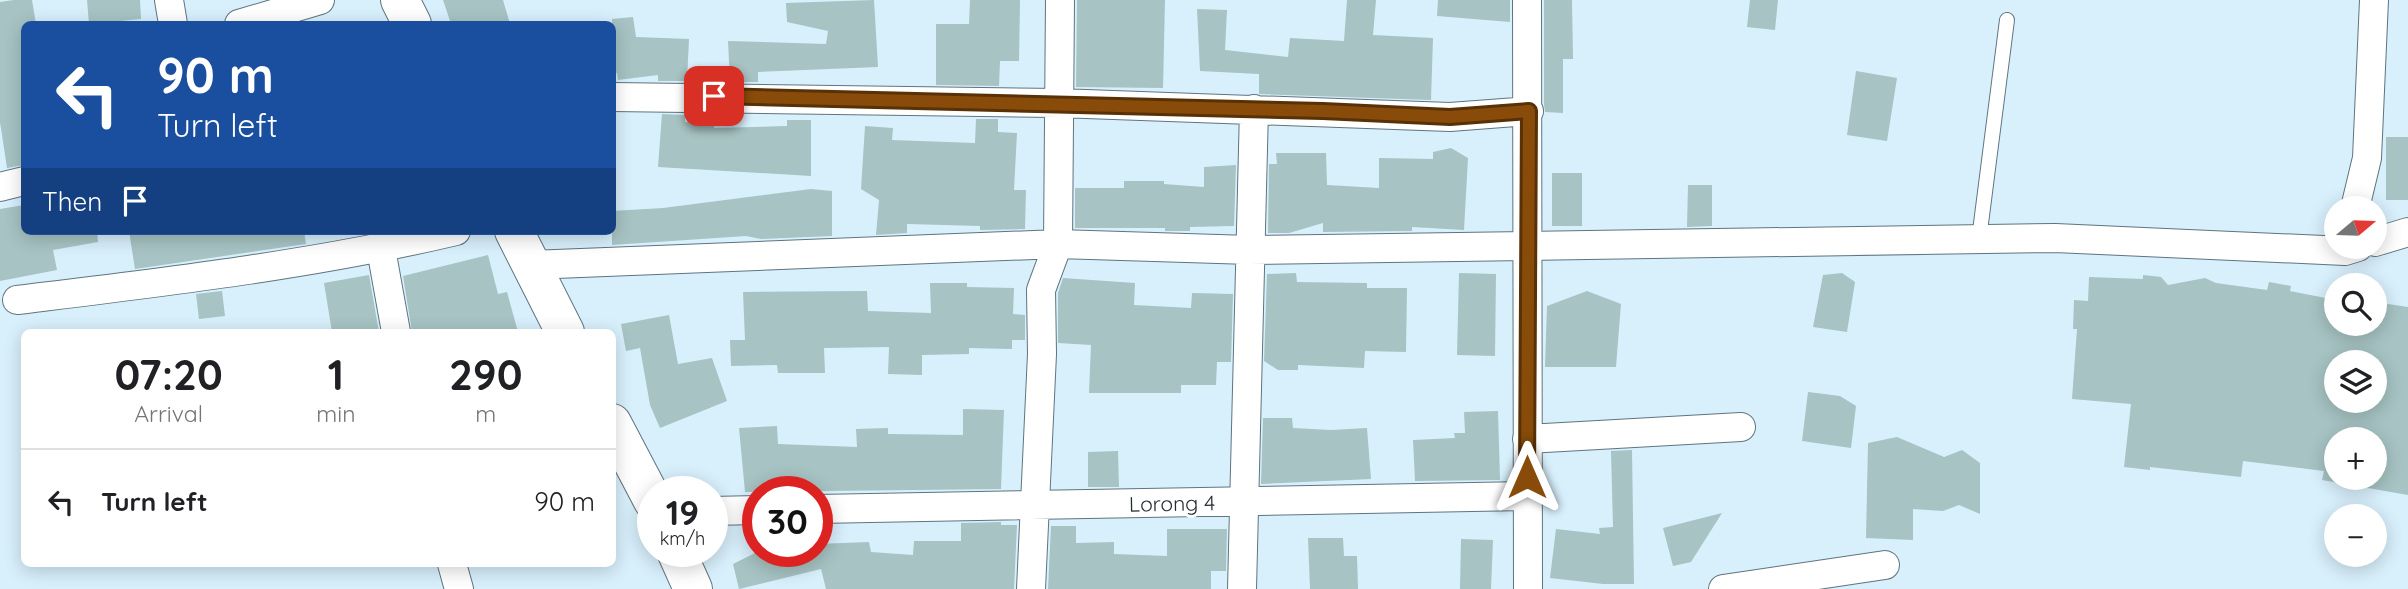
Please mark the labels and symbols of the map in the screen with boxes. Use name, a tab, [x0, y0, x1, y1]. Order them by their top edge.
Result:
pin	[684, 66, 744, 126]
north arrow	[2324, 196, 2387, 259]
position arrow	[1490, 440, 1564, 514]
speed limit sign: 30	[742, 476, 833, 567]
street label: Lorong 4	[1129, 489, 1215, 517]

